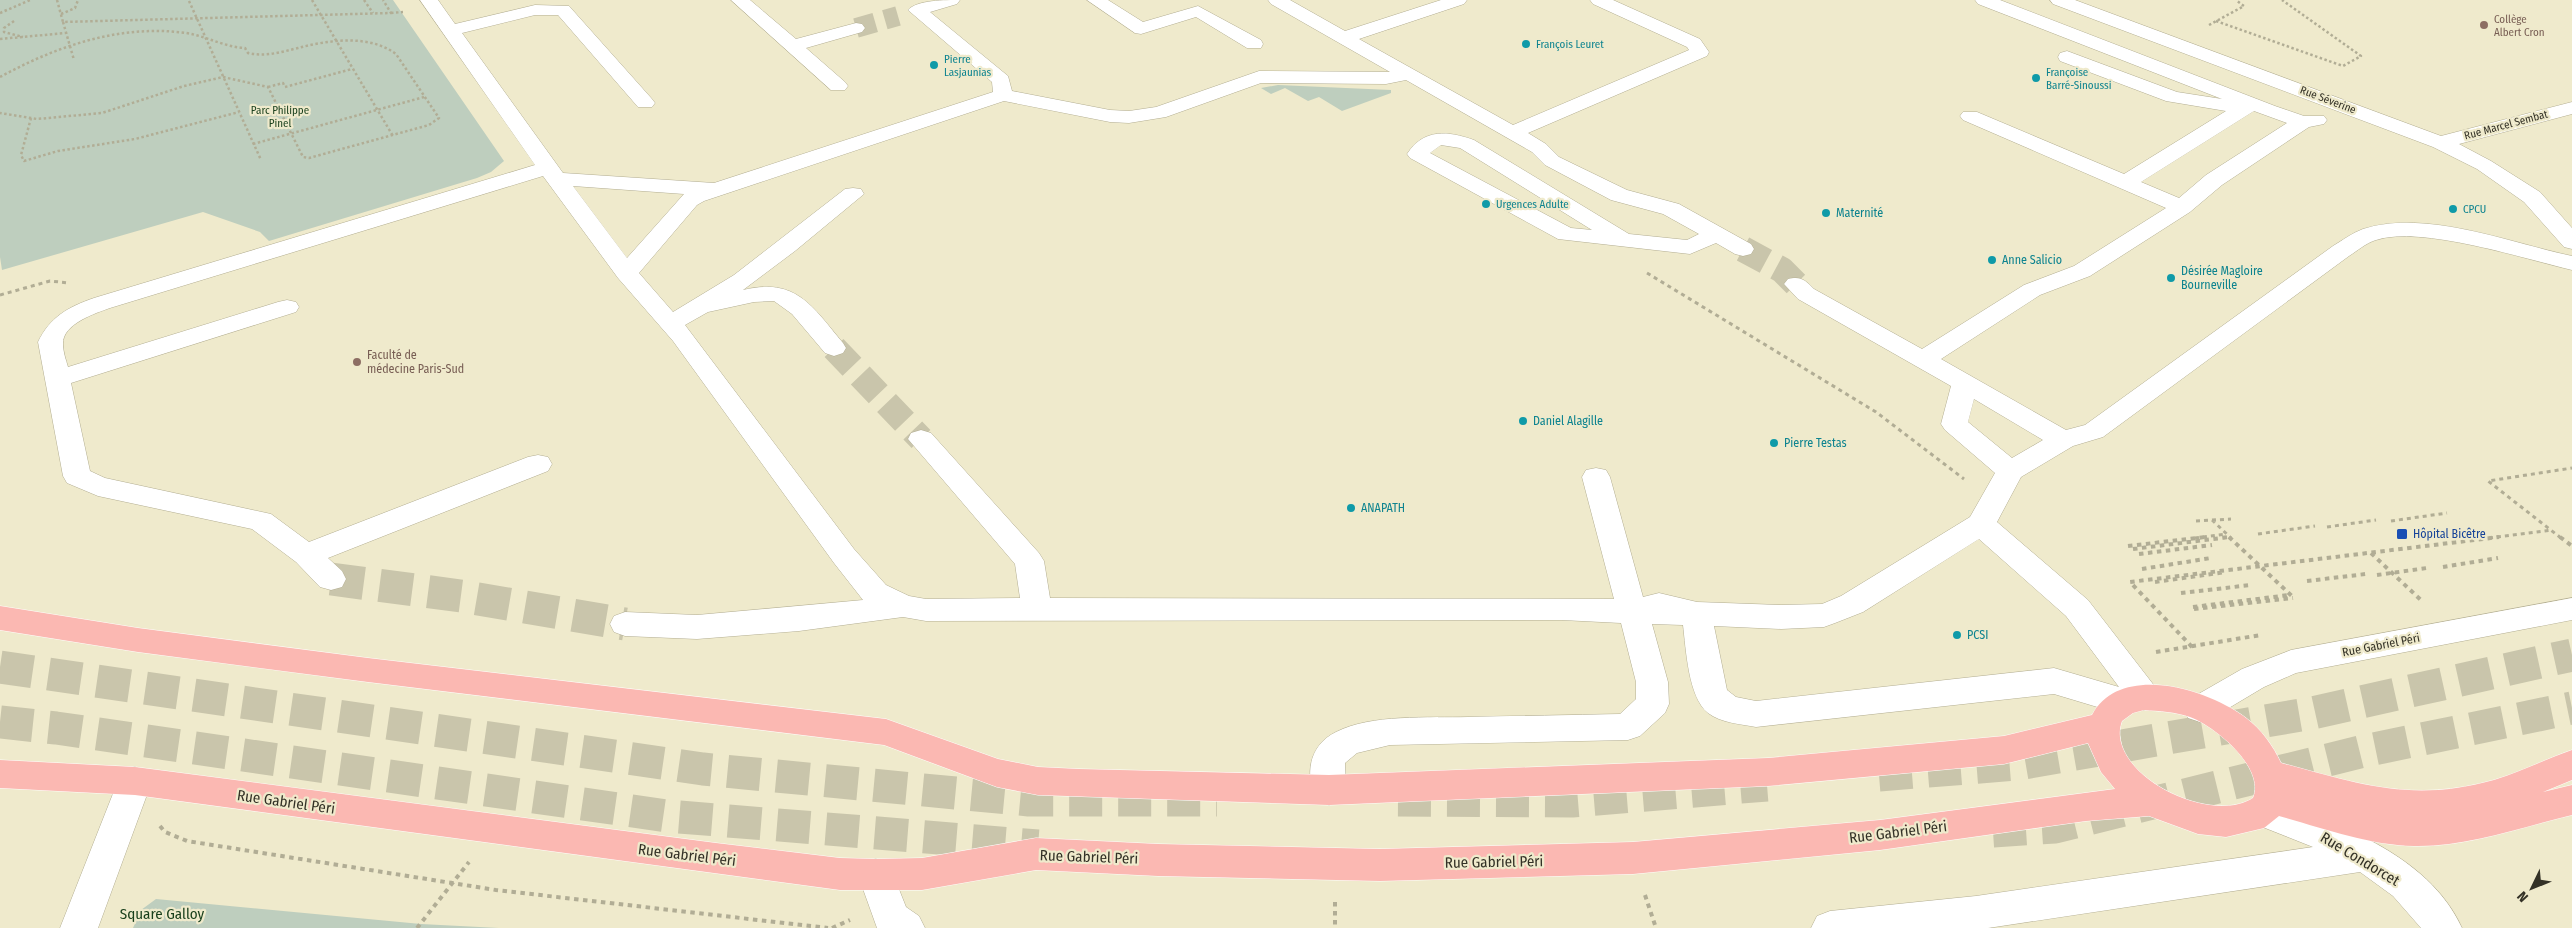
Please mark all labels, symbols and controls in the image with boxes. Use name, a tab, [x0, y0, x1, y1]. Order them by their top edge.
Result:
place label: Collège Albert Cron	[2494, 13, 2545, 39]
marker: Collège Albert Cron	[2478, 19, 2490, 31]
marker: François Leuret	[1520, 38, 1532, 50]
place label: François Leuret	[1536, 38, 1604, 51]
place label: Pierre Lasjaunias	[944, 53, 992, 79]
marker: Pierre Lasjaunias	[928, 59, 940, 71]
place label: Françoise Barré-Sinoussi	[2046, 66, 2112, 92]
marker: Françoise Barré-Sinoussi	[2030, 72, 2042, 84]
street label: Rue Séverine	[2298, 83, 2358, 117]
park label: Parc Philippe Pinel	[251, 104, 309, 130]
street label: Rue Marcel Sembat	[2463, 107, 2550, 142]
marker: Urgences Adulte	[1480, 198, 1492, 210]
place label: Urgences Adulte	[1496, 198, 1569, 211]
marker: CPCU	[2447, 203, 2459, 215]
place label: CPCU	[2463, 203, 2486, 216]
place label: Maternité	[1836, 206, 1883, 220]
marker: Maternité	[1820, 207, 1832, 219]
place label: Anne Salicio	[2002, 253, 2062, 267]
marker: Anne Salicio	[1986, 254, 1998, 266]
place label: Désirée Magloire Bourneville	[2181, 264, 2263, 292]
marker: Désirée Magloire Bourneville	[2165, 272, 2177, 284]
place label: Faculté de médecine Paris-Sud	[367, 348, 464, 376]
marker: Faculté de médecine Paris-Sud	[351, 356, 363, 368]
place label: Daniel Alagille	[1533, 414, 1603, 428]
marker: Daniel Alagille	[1517, 415, 1529, 427]
place label: Pierre Testas	[1784, 436, 1847, 450]
marker: Pierre Testas	[1768, 437, 1780, 449]
place label: ANAPATH	[1361, 501, 1405, 515]
marker: ANAPATH	[1345, 502, 1357, 514]
marker: Hôpital Bicêtre	[2395, 527, 2409, 541]
place label: Hôpital Bicêtre	[2413, 527, 2486, 541]
place label: PCSI	[1967, 628, 1988, 642]
marker: PCSI	[1951, 629, 1963, 641]
street label: Rue Gabriel Péri	[2341, 631, 2421, 659]
street label: Rue Gabriel Péri	[236, 786, 336, 818]
street label: Rue Gabriel Péri	[1848, 817, 1948, 847]
street label: Rue Condorcet	[2317, 828, 2403, 890]
street label: Rue Gabriel Péri	[637, 840, 737, 870]
street label: Rue Gabriel Péri	[1039, 846, 1139, 868]
street label: Rue Gabriel Péri	[1445, 852, 1543, 872]
north arrow	[2507, 863, 2557, 913]
text: N	[2514, 888, 2532, 905]
park label: Square Galloy	[120, 905, 205, 923]

